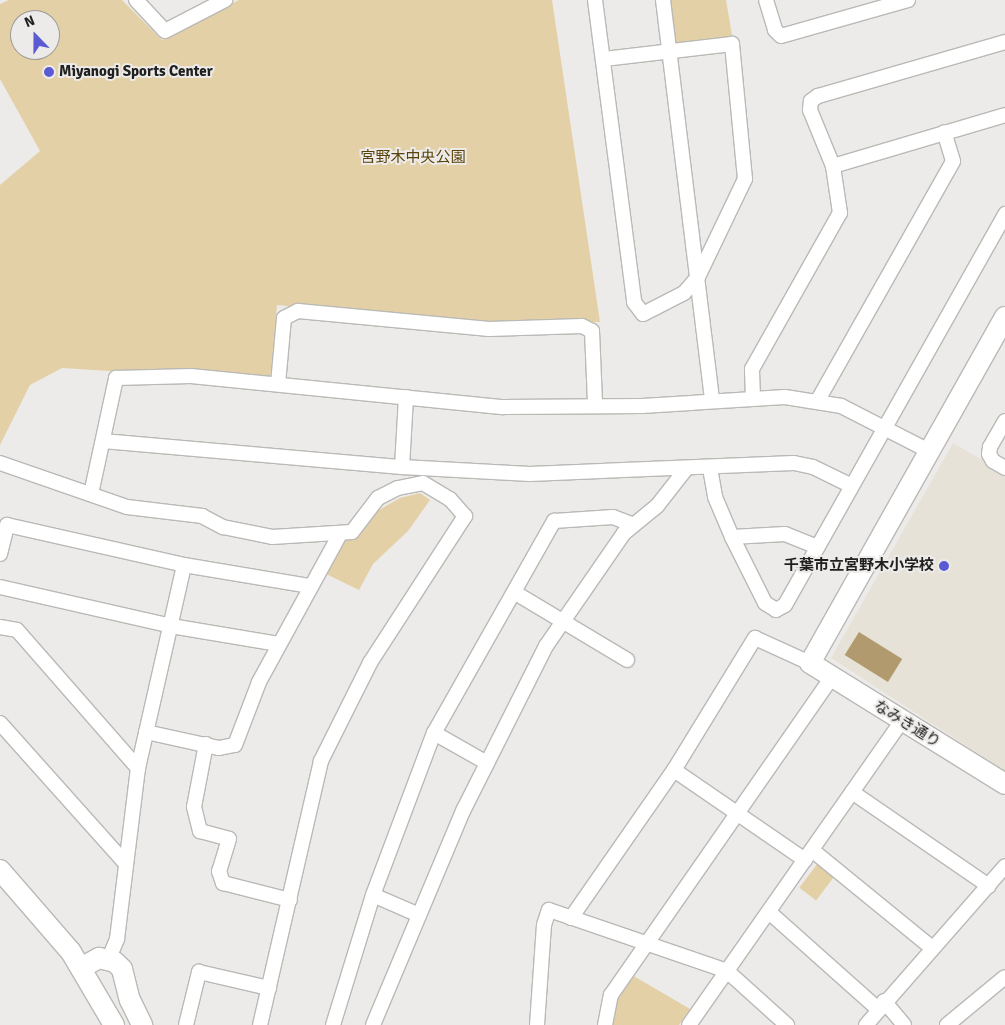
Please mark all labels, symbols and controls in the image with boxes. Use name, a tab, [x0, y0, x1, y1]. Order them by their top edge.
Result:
north arrow	[10, 10, 60, 60]
text: N	[22, 12, 37, 31]
place label: Miyanogi Sports Center	[59, 63, 213, 81]
marker: Miyanogi Sports Center	[43, 66, 55, 78]
park label: 宮野木中央公園	[361, 149, 465, 167]
place label: 千葉市立宮野木小学校	[784, 557, 934, 575]
marker: 千葉市立宮野木小学校	[938, 560, 950, 572]
street label: なみき通り	[870, 696, 944, 752]

